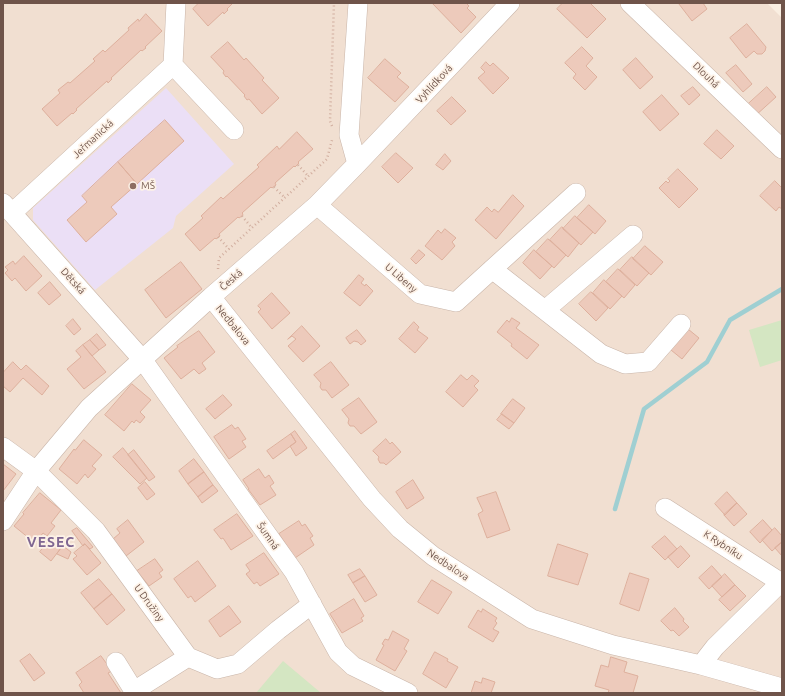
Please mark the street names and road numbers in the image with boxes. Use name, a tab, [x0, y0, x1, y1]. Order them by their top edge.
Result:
street label: Dlouhá	[690, 60, 722, 90]
street label: Vyhlídková	[413, 62, 455, 106]
street label: Jeřmanická	[70, 117, 116, 161]
street label: U Libeny	[383, 261, 419, 295]
street label: Dětská	[58, 265, 88, 297]
street label: Česká	[217, 267, 245, 293]
street label: Nedbalova	[213, 303, 253, 347]
street label: Šumná	[254, 520, 282, 552]
street label: K Rybníku	[701, 528, 745, 562]
street label: Nedbalova	[425, 547, 471, 583]
street label: U Družiny	[131, 582, 167, 624]

